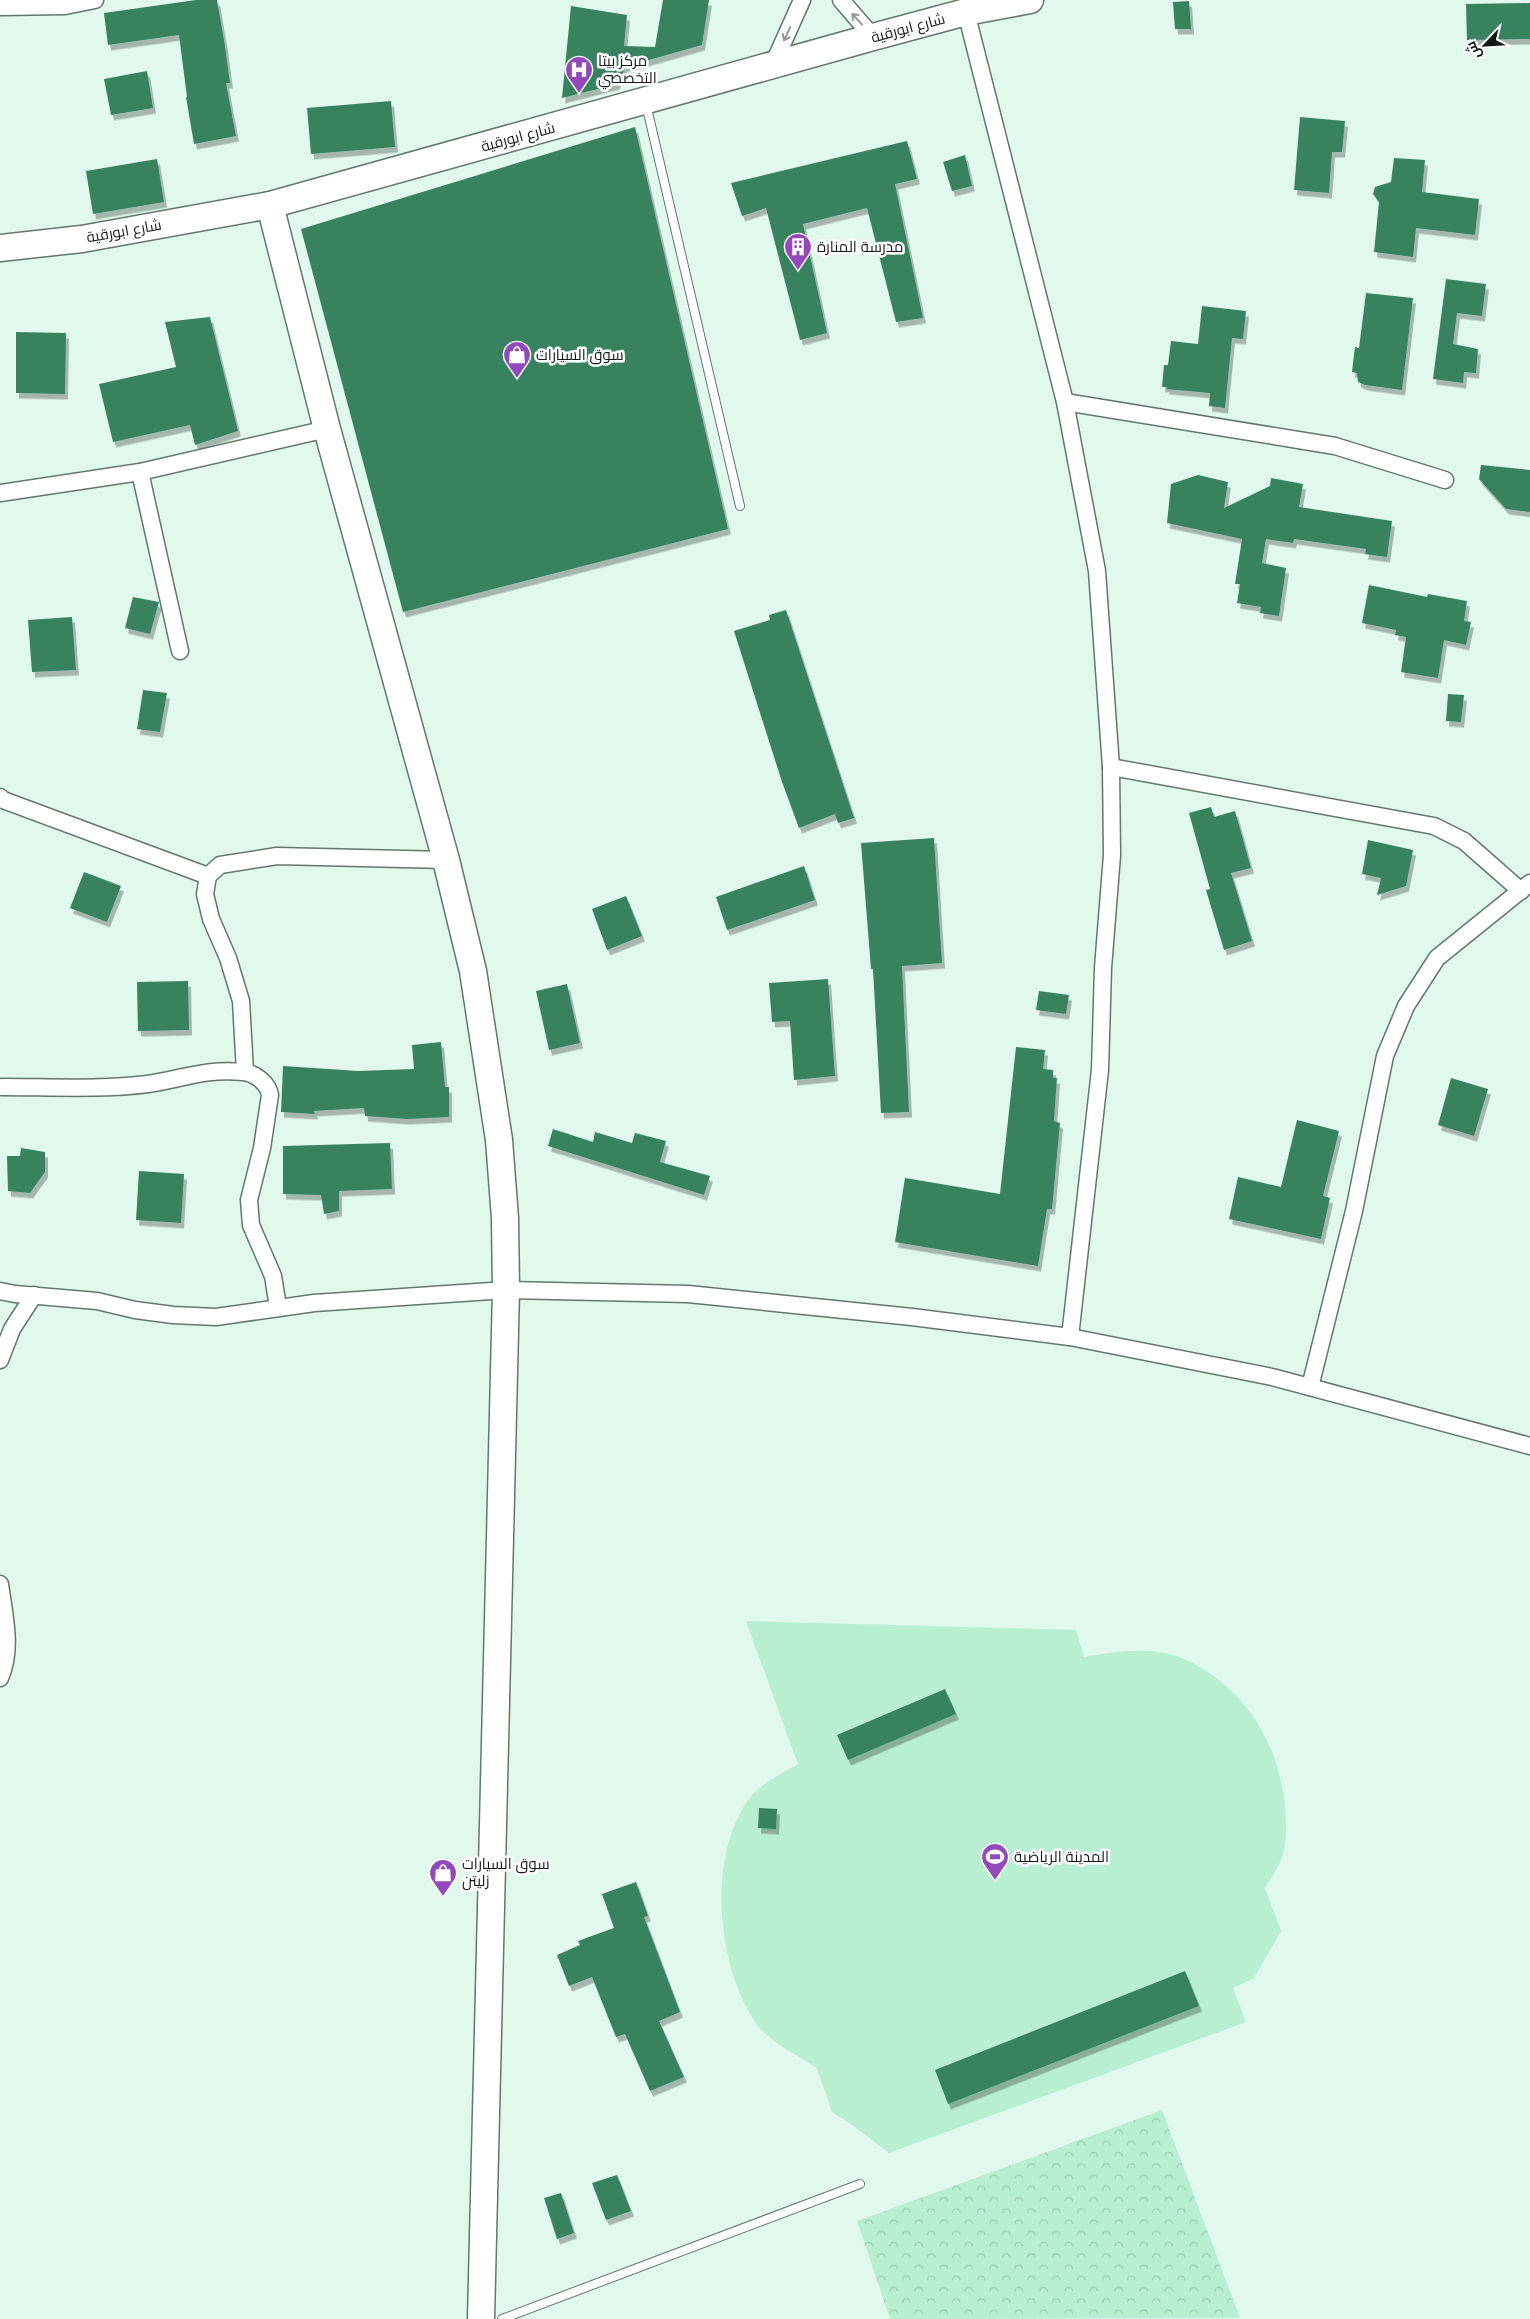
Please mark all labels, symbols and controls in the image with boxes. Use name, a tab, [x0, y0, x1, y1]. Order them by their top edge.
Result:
street label: شارع ابورقية	[869, 8, 947, 48]
one-way arrow	[851, 12, 862, 25]
north arrow	[1460, 20, 1510, 70]
one-way arrow	[782, 26, 792, 41]
text: ش	[1460, 39, 1485, 63]
place label: مركز بيتا التخصصي	[598, 50, 657, 90]
hospital icon: مركز بيتا التخصصي	[564, 55, 594, 94]
street label: شارع ابورقية	[479, 117, 557, 157]
street label: شارع ابورقية	[85, 214, 163, 248]
building icon: مدرسة المنارة	[783, 232, 813, 271]
place label: مدرسة المنارة	[817, 236, 903, 256]
shop icon: سوق السيارات	[502, 340, 532, 379]
place label: سوق السيارات	[536, 344, 624, 365]
sports icon: المدينة الرياضية	[980, 1842, 1010, 1881]
place label: المدينة الرياضية	[1014, 1846, 1109, 1866]
place label: سوق السيارات زليتن	[462, 1853, 550, 1891]
shop icon: سوق السيارات زليتن	[428, 1858, 458, 1897]

